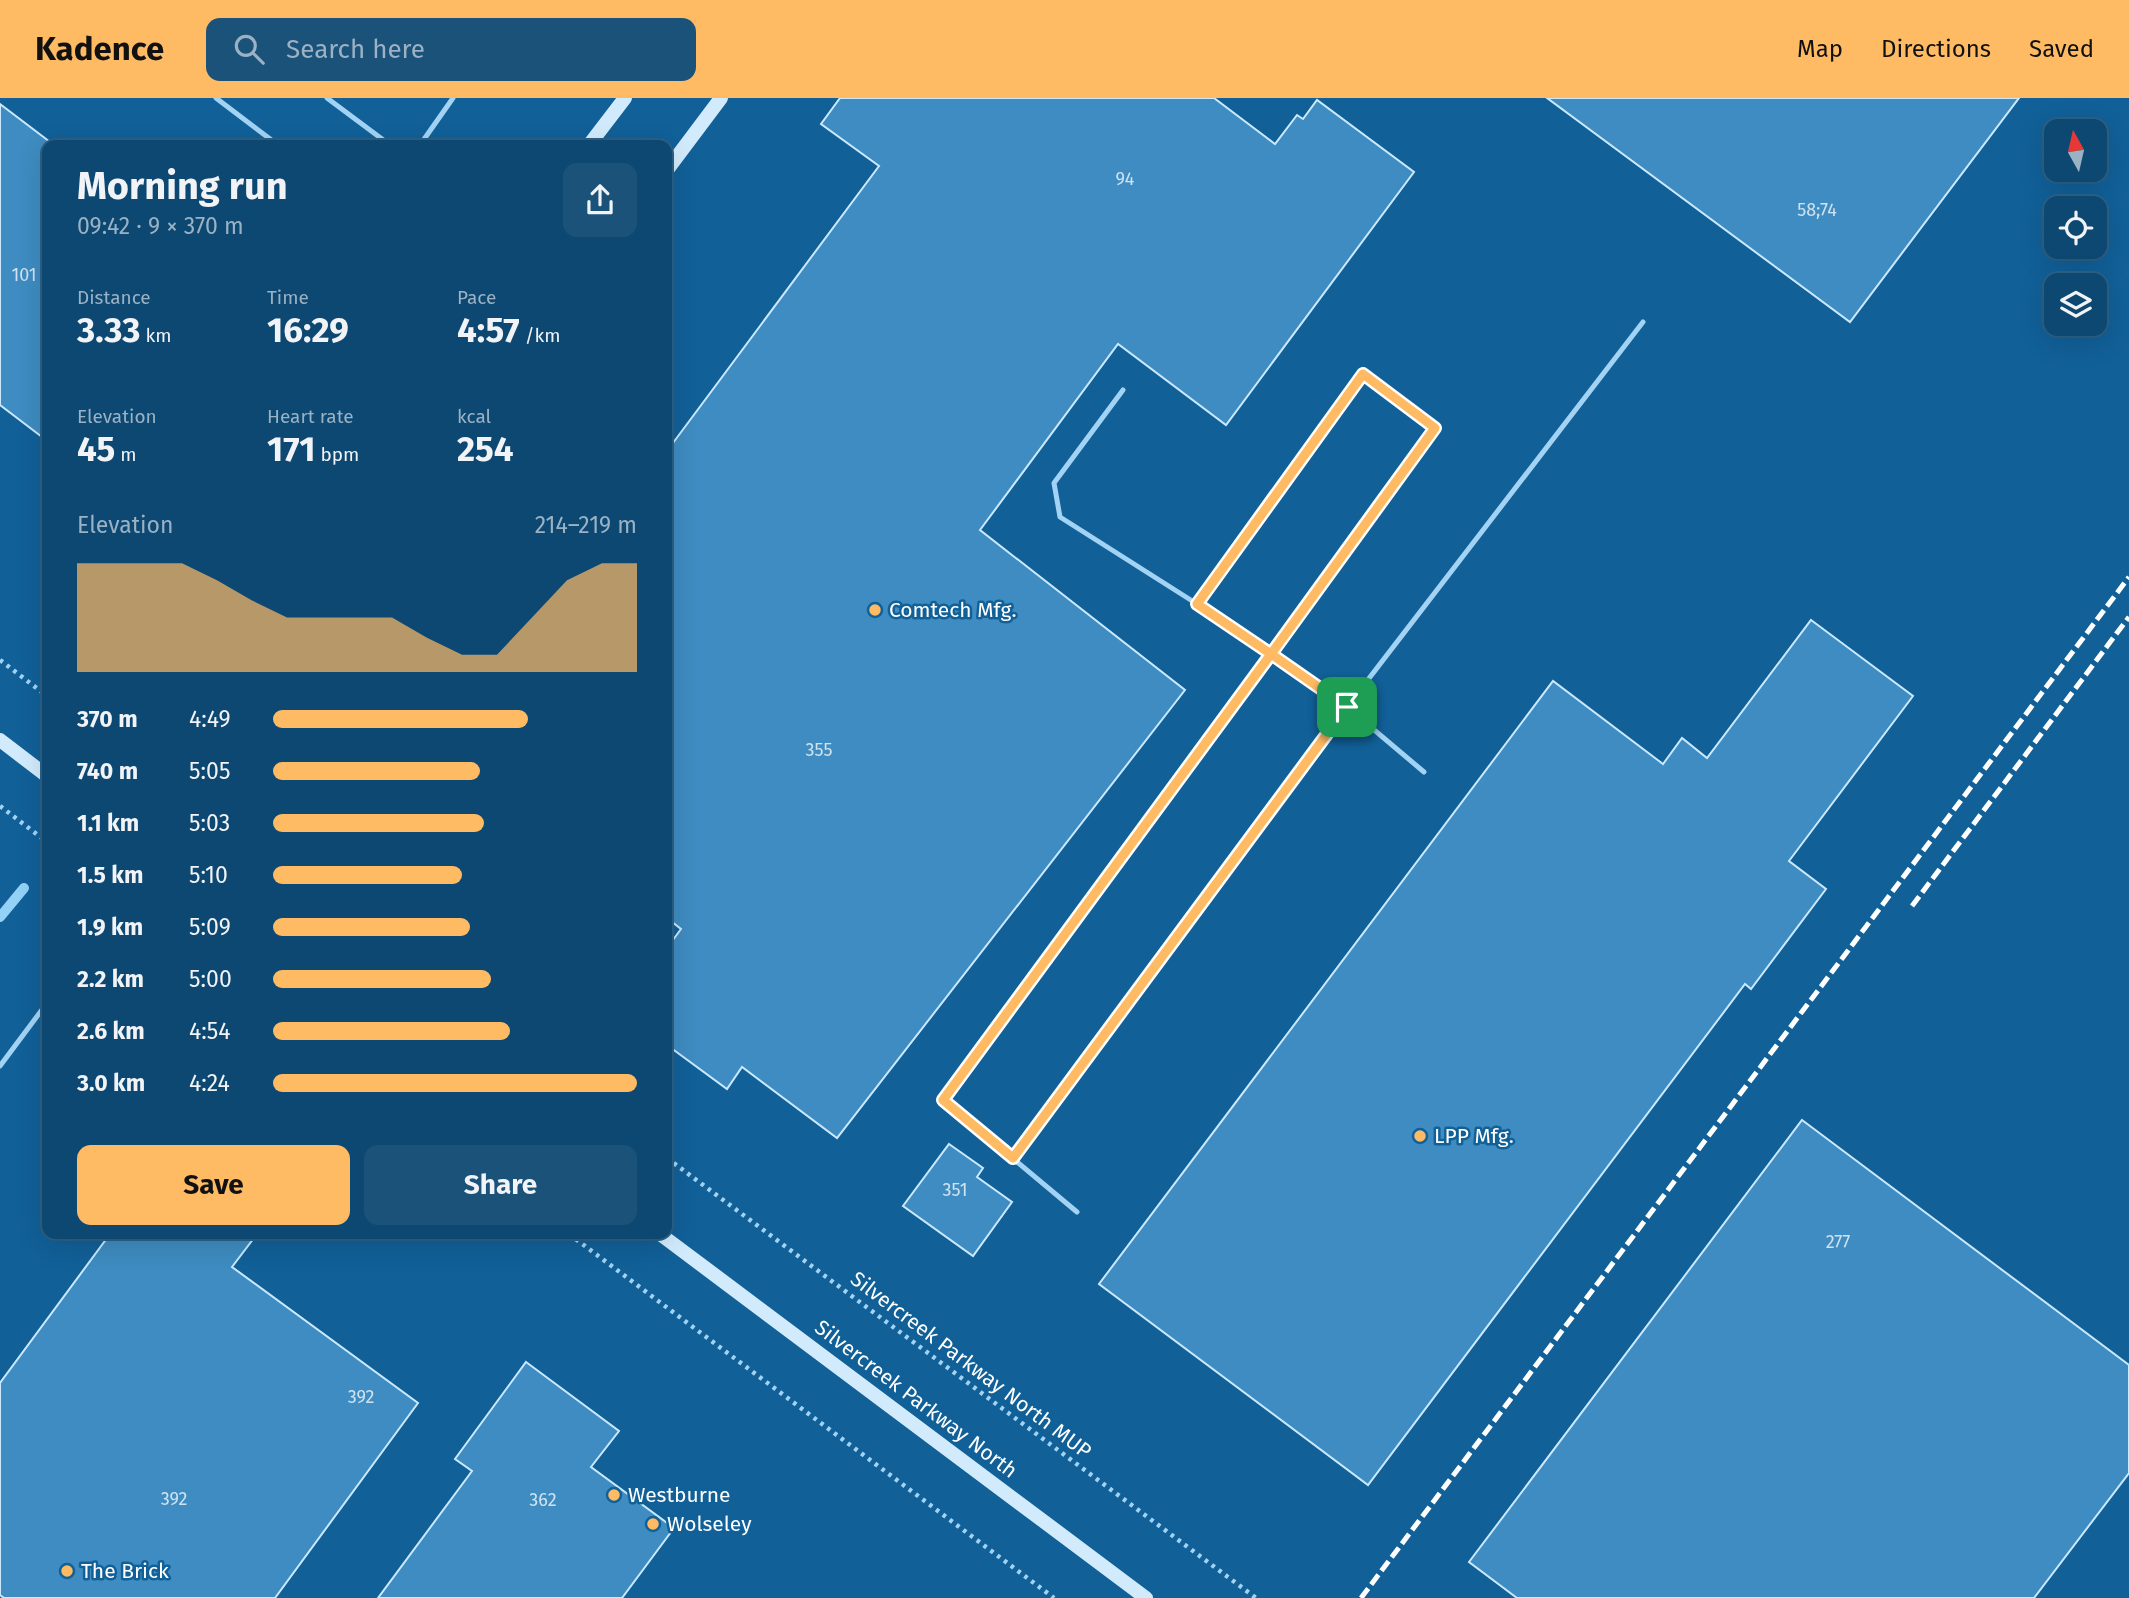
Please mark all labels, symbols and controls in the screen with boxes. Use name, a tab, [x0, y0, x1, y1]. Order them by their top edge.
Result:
search box	[206, 18, 696, 81]
text: Kadence	[35, 29, 164, 69]
icon: search	[230, 30, 268, 68]
text: Search here	[286, 34, 425, 65]
text: Map	[1797, 35, 1843, 63]
text: Directions	[1881, 35, 1991, 63]
text: Saved	[2029, 35, 2094, 63]
north arrow	[2044, 119, 2107, 182]
map controls	[2044, 119, 2107, 336]
text: Morning run	[77, 163, 288, 209]
button: share	[563, 163, 637, 237]
house number: 94	[1116, 168, 1135, 190]
button: locate	[2044, 196, 2107, 259]
house number: 58;74	[1797, 199, 1837, 221]
text: 09:42 · 9 × 370 m	[77, 212, 244, 240]
house number: 101	[11, 264, 37, 286]
button: layers	[2044, 273, 2107, 336]
text: Distance	[77, 286, 151, 309]
text: Time	[267, 286, 309, 309]
text: Pace	[457, 286, 496, 309]
text: 3.33	[77, 309, 141, 351]
text: 16:29	[267, 309, 349, 351]
text: 4:57	[457, 309, 520, 351]
text: km	[141, 324, 172, 347]
text: /km	[520, 324, 561, 347]
text: Elevation	[77, 405, 157, 428]
text: Heart rate	[267, 405, 354, 428]
text: kcal	[457, 405, 491, 428]
text: 45	[77, 428, 115, 470]
text: 171	[267, 428, 315, 470]
text: 254	[457, 428, 514, 470]
text: m	[115, 443, 137, 466]
text: bpm	[315, 443, 359, 466]
text: Elevation	[77, 511, 173, 539]
text: 214–219 m	[535, 511, 637, 539]
place label: Comtech Mfg.	[889, 597, 1017, 623]
marker: Comtech Mfg.	[867, 602, 883, 618]
pin	[1317, 677, 1377, 737]
icon: arrive	[1328, 688, 1366, 726]
text: 370 m	[77, 705, 138, 733]
text: 4:49	[189, 705, 231, 733]
house number: 355	[806, 739, 832, 761]
text: 740 m	[77, 757, 138, 785]
text: 5:05	[189, 757, 230, 785]
text: 1.1 km	[77, 809, 139, 837]
text: 5:03	[189, 809, 230, 837]
text: 1.5 km	[77, 861, 143, 889]
text: 5:10	[189, 861, 228, 889]
text: 1.9 km	[77, 913, 143, 941]
text: 5:09	[189, 913, 231, 941]
text: 2.2 km	[77, 965, 144, 993]
text: 5:00	[189, 965, 232, 993]
text: 2.6 km	[77, 1017, 145, 1045]
text: 4:54	[189, 1017, 231, 1045]
text: 3.0 km	[77, 1069, 145, 1097]
text: 4:24	[189, 1069, 230, 1097]
place label: LPP Mfg.	[1434, 1123, 1514, 1149]
marker: LPP Mfg.	[1412, 1128, 1428, 1144]
button: Save	[77, 1145, 350, 1225]
button: Share	[364, 1145, 637, 1225]
house number: 351	[943, 1179, 967, 1201]
house number: 277	[1826, 1231, 1850, 1253]
street label: Silvercreek Parkway North MUP	[846, 1266, 1096, 1464]
street label: Silvercreek Parkway North	[810, 1315, 1022, 1483]
house number: 392	[348, 1386, 374, 1408]
place label: Westburne	[628, 1482, 731, 1508]
marker: Westburne	[606, 1487, 622, 1503]
house number: 392	[161, 1488, 187, 1510]
house number: 362	[529, 1489, 557, 1511]
place label: Wolseley	[667, 1511, 752, 1537]
marker: Wolseley	[645, 1516, 661, 1532]
place label: The Brick	[81, 1558, 169, 1584]
marker: The Brick	[59, 1563, 75, 1579]

